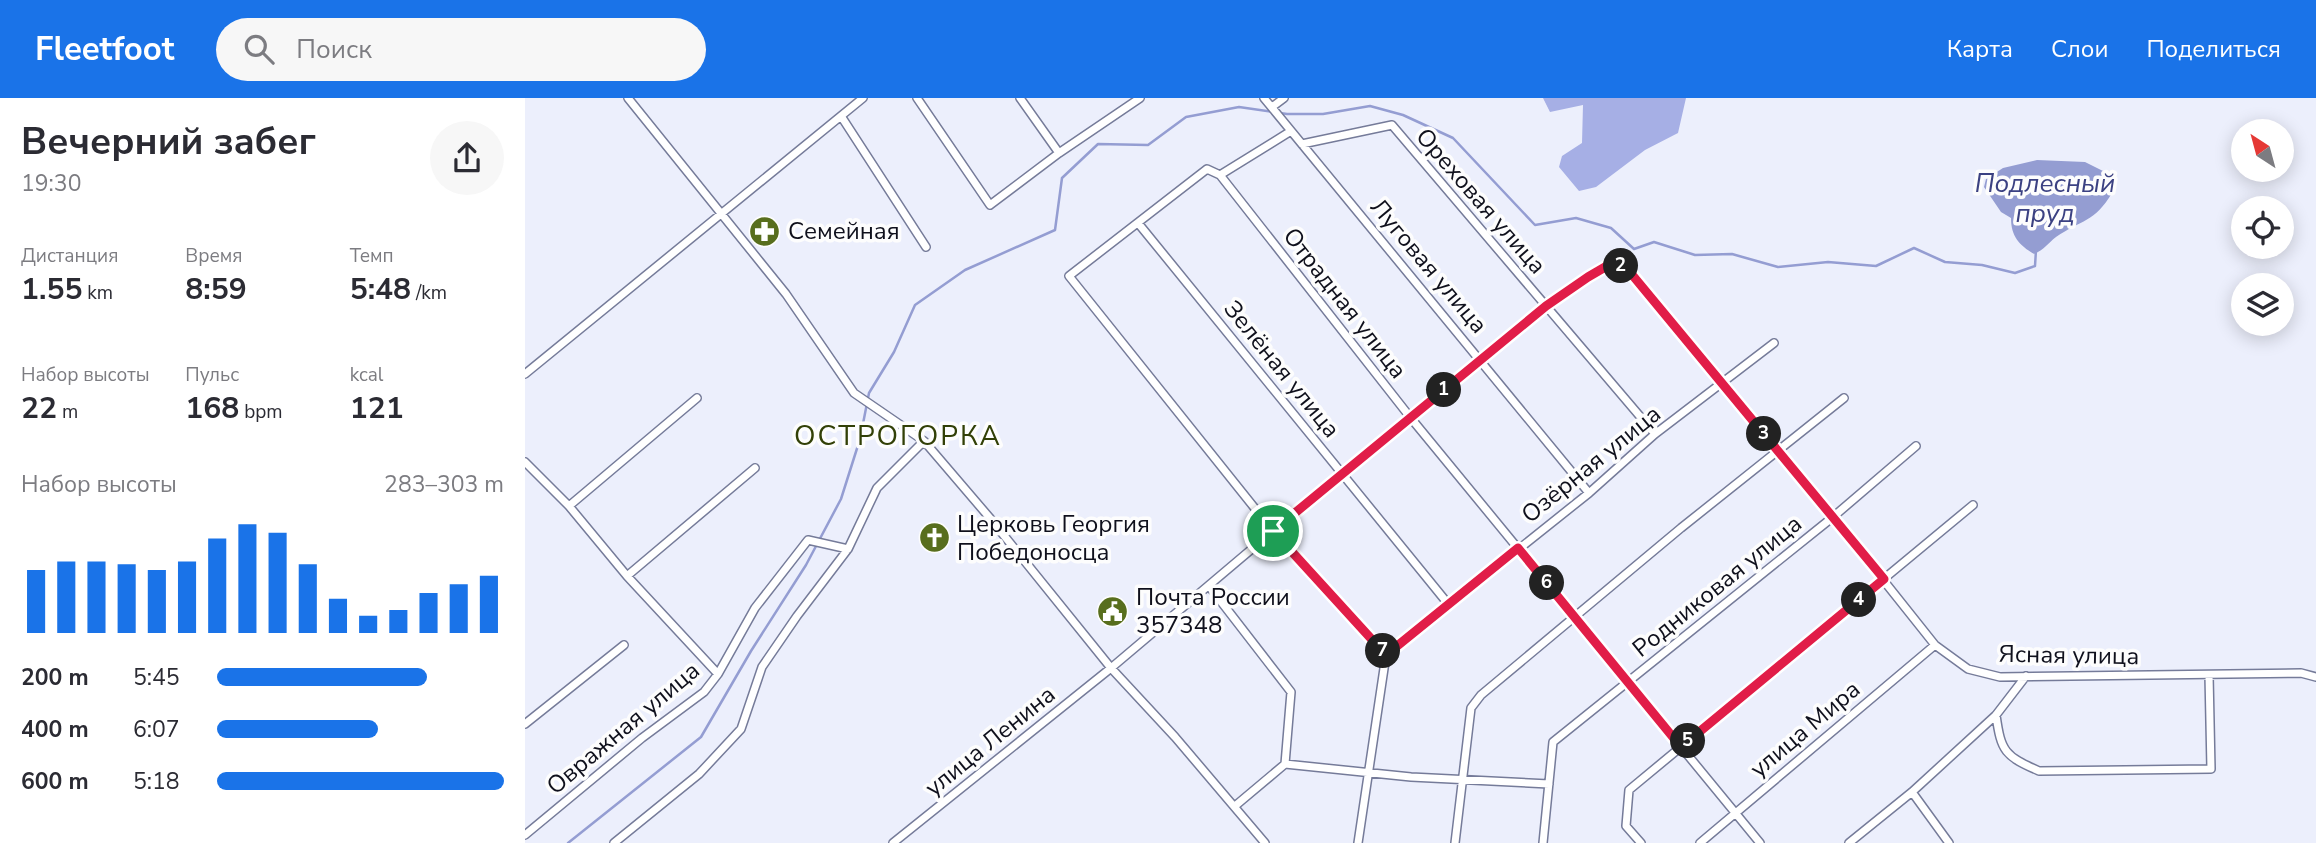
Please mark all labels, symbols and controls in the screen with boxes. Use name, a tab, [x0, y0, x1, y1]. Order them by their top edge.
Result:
search box	[216, 18, 706, 81]
text: Fleetfoot	[35, 27, 174, 72]
icon: search	[240, 30, 278, 68]
text: Поиск	[296, 32, 372, 67]
text: Карта	[1947, 33, 2013, 65]
text: Слои	[2051, 33, 2108, 65]
text: Поделиться	[2146, 33, 2281, 65]
text: Вечерний забег	[21, 116, 316, 167]
north arrow	[2231, 119, 2294, 182]
map controls	[2231, 119, 2294, 336]
button: share	[430, 121, 504, 195]
street label: Ореховая улица	[1409, 121, 1553, 281]
water label: Подлесный пруд	[1975, 166, 2115, 231]
text: 19:30	[21, 168, 81, 199]
street label: Луговая улица	[1363, 192, 1495, 340]
button: locate	[2231, 196, 2294, 259]
pharmacy icon: Семейная	[748, 214, 782, 248]
place label: Семейная	[788, 215, 900, 247]
street label: Отрадная улица	[1276, 221, 1414, 385]
text: Дистанция	[21, 243, 118, 269]
text: Время	[185, 243, 243, 269]
text: Темп	[350, 243, 394, 269]
pin: 2	[1603, 248, 1639, 284]
text: 2	[1615, 252, 1626, 278]
text: 1.55	[21, 269, 82, 310]
text: 8:59	[185, 269, 247, 310]
text: 5:48	[350, 269, 411, 310]
button: layers	[2231, 273, 2294, 336]
text: km	[82, 280, 113, 306]
text: /km	[411, 280, 447, 306]
street label: Зелёная улица	[1217, 294, 1347, 444]
text: Набор высоты	[21, 362, 150, 388]
text: Пульс	[185, 362, 239, 388]
text: kcal	[350, 362, 383, 388]
pin: 1	[1427, 372, 1461, 408]
text: 1	[1438, 376, 1449, 402]
text: 22	[21, 388, 57, 429]
text: 168	[185, 388, 239, 429]
text: 121	[350, 388, 404, 429]
street label: Озёрная улица	[1515, 398, 1667, 530]
text: m	[57, 399, 78, 425]
text: bpm	[239, 399, 283, 425]
pin: 3	[1747, 416, 1781, 452]
district label: ОСТРОГОРКА	[794, 417, 1002, 455]
text: 3	[1758, 420, 1769, 446]
text: Набор высоты	[21, 469, 177, 500]
text: 283–303 m	[384, 469, 504, 500]
pin	[1243, 501, 1303, 561]
place label: Церковь Георгия Победоносца	[957, 508, 1150, 568]
street label: Родниковая улица	[1626, 508, 1808, 664]
icon: arrive	[1254, 512, 1292, 550]
church icon: Церковь Георгия Победоносца	[917, 521, 951, 555]
pin: 6	[1529, 566, 1565, 601]
text: 6	[1541, 569, 1552, 595]
place label: Почта России 357348	[1136, 581, 1290, 641]
pin: 4	[1841, 582, 1877, 618]
text: 4	[1853, 586, 1864, 612]
public building icon: Почта России 357348	[1096, 594, 1130, 628]
pin: 7	[1365, 634, 1401, 668]
text: 7	[1377, 637, 1388, 663]
street label: Ясная улица	[1998, 638, 2140, 672]
street label: Овражная улица	[540, 654, 706, 802]
text: 200 m	[21, 662, 89, 693]
text: 5:45	[133, 662, 180, 693]
street label: улица Мира	[1743, 673, 1867, 785]
street label: улица Ленина	[918, 679, 1062, 803]
text: 400 m	[21, 714, 89, 745]
text: 6:07	[133, 714, 180, 745]
pin: 5	[1671, 724, 1705, 758]
text: 5	[1682, 727, 1693, 753]
text: 600 m	[21, 766, 89, 797]
text: 5:18	[133, 766, 180, 797]

